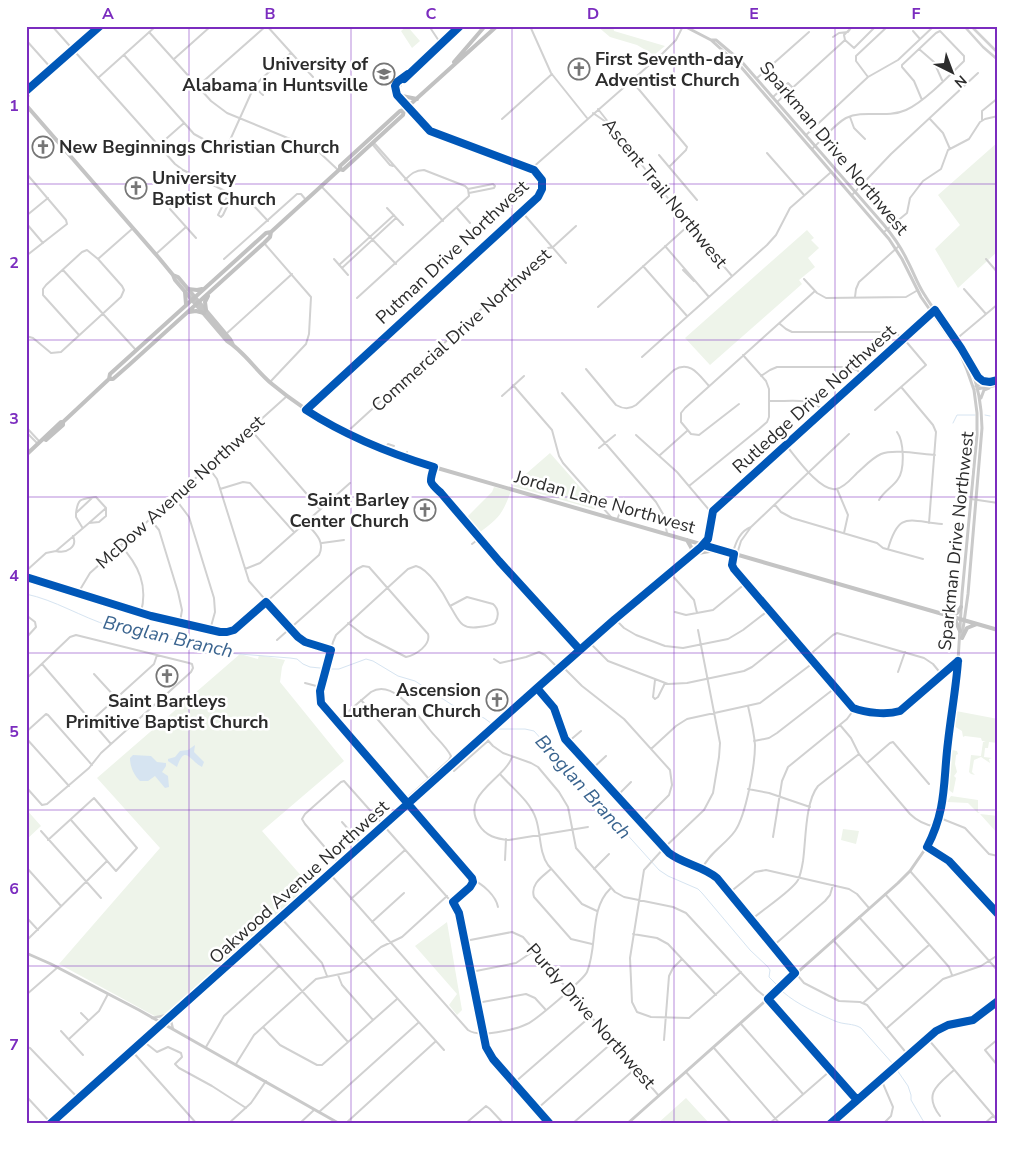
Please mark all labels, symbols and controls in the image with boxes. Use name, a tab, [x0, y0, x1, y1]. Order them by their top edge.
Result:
text: A	[102, 3, 114, 25]
text: B	[264, 3, 276, 25]
text: C	[426, 3, 437, 25]
text: D	[587, 3, 599, 25]
text: E	[749, 3, 759, 25]
text: F	[912, 3, 921, 25]
place label: First Seventh-day Adventist Church	[595, 47, 744, 92]
north arrow	[926, 48, 976, 98]
place label: University of Alabama in Huntsville	[182, 52, 368, 97]
street label: Sparkman Drive Northwest	[754, 56, 914, 240]
church icon: First Seventh-day Adventist Church	[567, 57, 591, 81]
school or university icon: University of Alabama in Huntsville	[372, 62, 396, 86]
text: N	[950, 71, 971, 92]
text: 1	[9, 95, 19, 117]
street label: Ascent Trail Northwest	[597, 113, 733, 273]
church icon: New Beginnings Christian Church	[31, 135, 55, 159]
place label: New Beginnings Christian Church	[59, 135, 340, 159]
place label: University Baptist Church	[152, 166, 276, 211]
street label: Putman Drive Northwest	[370, 174, 534, 329]
church icon: University Baptist Church	[124, 176, 148, 200]
street label: Commercial Drive Northwest	[366, 242, 556, 417]
text: 2	[9, 252, 19, 274]
street label: Rutledge Drive Northwest	[727, 319, 901, 479]
text: 3	[9, 408, 19, 430]
street label: McDow Avenue Northwest	[91, 409, 270, 574]
street label: Sparkman Drive Northwest	[933, 430, 979, 652]
street label: Jordan Lane Northwest	[511, 464, 699, 539]
place label: Saint Barley Center Church	[290, 488, 410, 533]
church icon: Saint Barley Center Church	[413, 498, 437, 522]
text: 4	[9, 565, 19, 587]
water label: Broglan Branch	[100, 609, 236, 665]
church icon: Saint Bartleys Primitive Baptist Church	[155, 664, 179, 688]
place label: Ascension Lutheran Church	[342, 678, 481, 723]
church icon: Ascension Lutheran Church	[485, 688, 509, 712]
place label: Saint Bartleys Primitive Baptist Church	[65, 689, 269, 734]
text: 5	[9, 721, 19, 743]
water label: Broglan Branch	[529, 729, 637, 845]
street label: Oakwood Avenue Northwest	[204, 794, 395, 969]
text: 6	[9, 878, 19, 900]
street label: Purdy Drive Northwest	[521, 938, 661, 1094]
text: 7	[9, 1034, 19, 1056]

